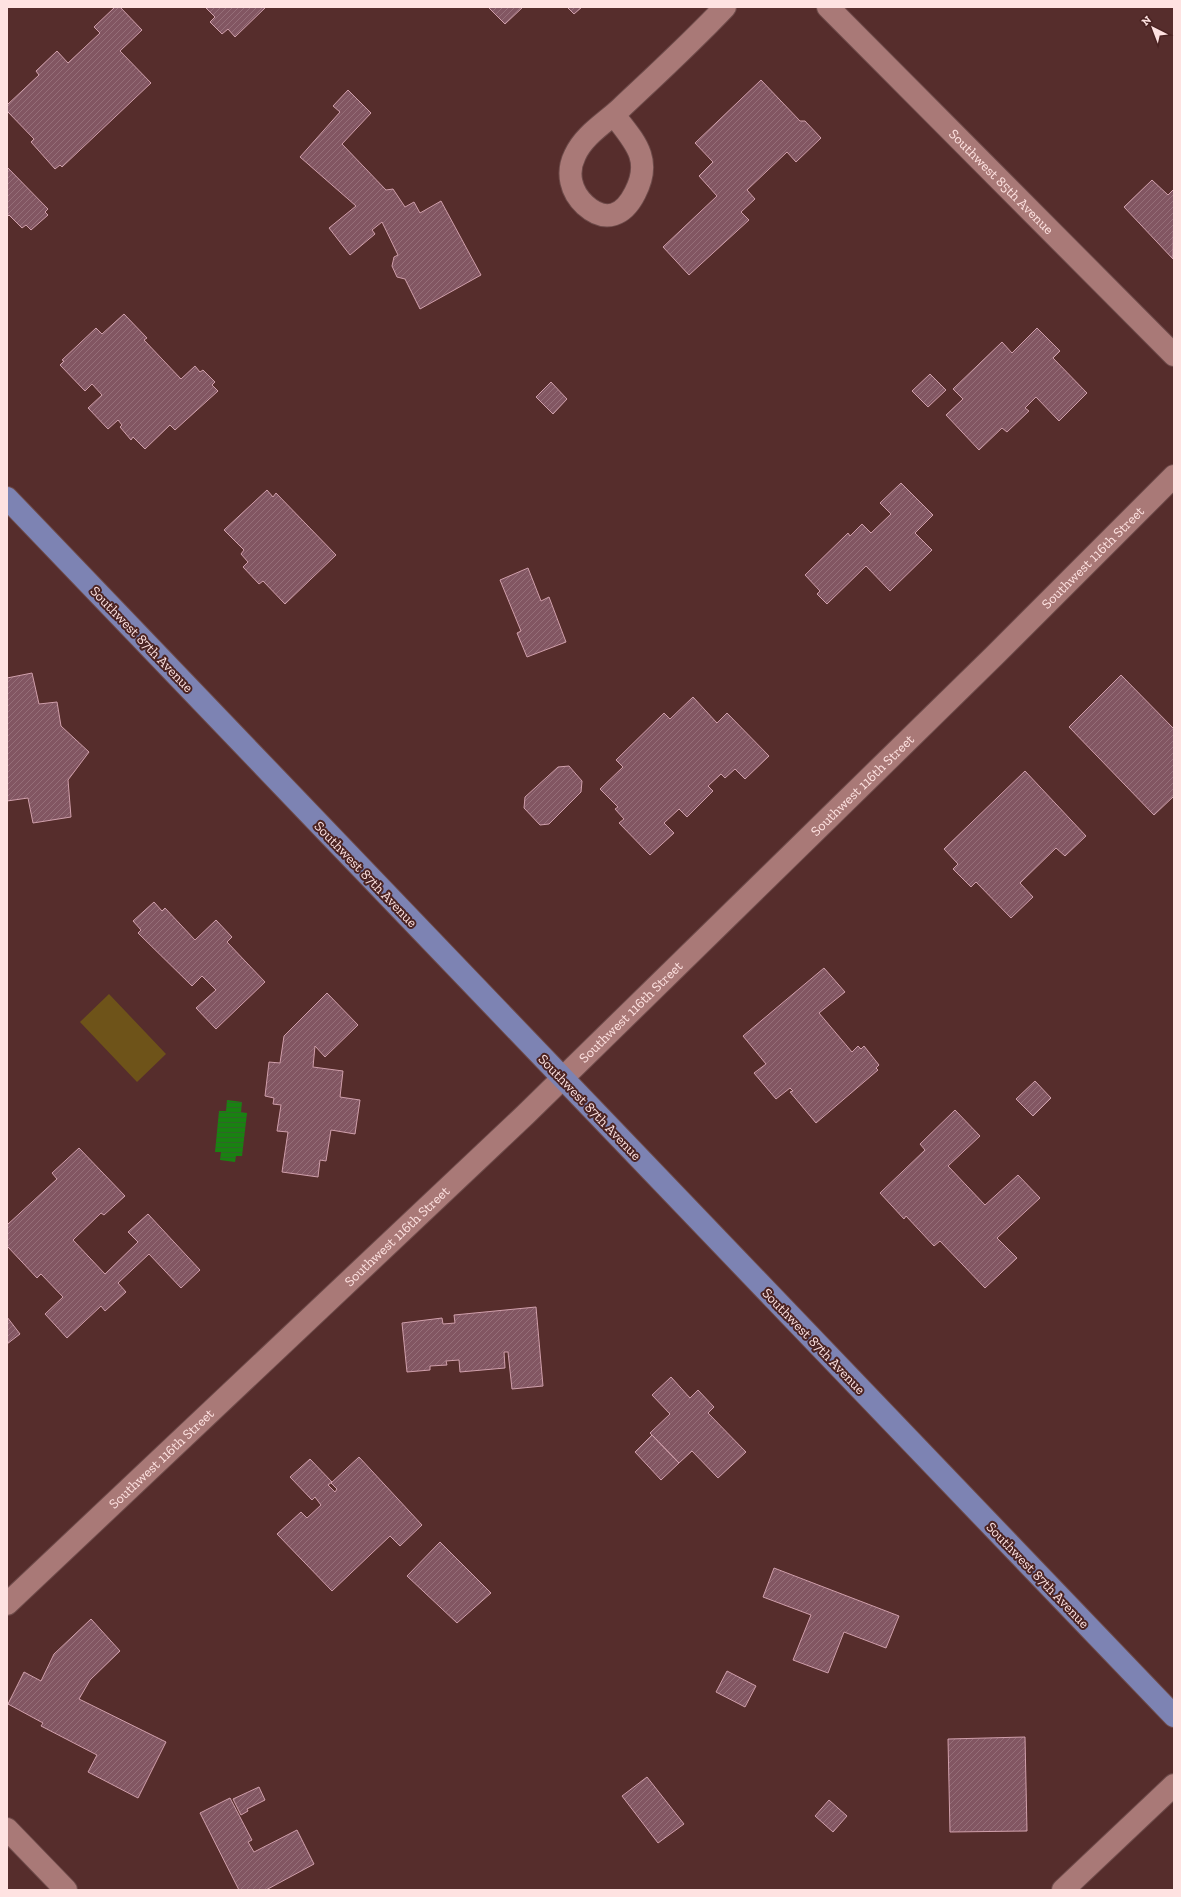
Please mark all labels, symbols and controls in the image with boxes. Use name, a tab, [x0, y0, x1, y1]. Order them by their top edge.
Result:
north arrow	[1133, 8, 1173, 48]
text: N	[1139, 13, 1155, 29]
street label: Southwest 85th Avenue	[945, 126, 1057, 238]
street label: Southwest 116th Street	[1038, 502, 1148, 613]
street label: Southwest 87th Avenue	[87, 583, 197, 696]
street label: Southwest 116th Street	[807, 730, 918, 840]
street label: Southwest 87th Avenue	[311, 818, 421, 931]
street label: Southwest 116th Street	[576, 957, 687, 1067]
street label: Southwest 87th Avenue	[535, 1051, 645, 1164]
street label: Southwest 116th Street	[341, 1182, 454, 1290]
street label: Southwest 87th Avenue	[759, 1285, 869, 1398]
street label: Southwest 116th Street	[105, 1405, 218, 1512]
street label: Southwest 87th Avenue	[983, 1519, 1093, 1632]

